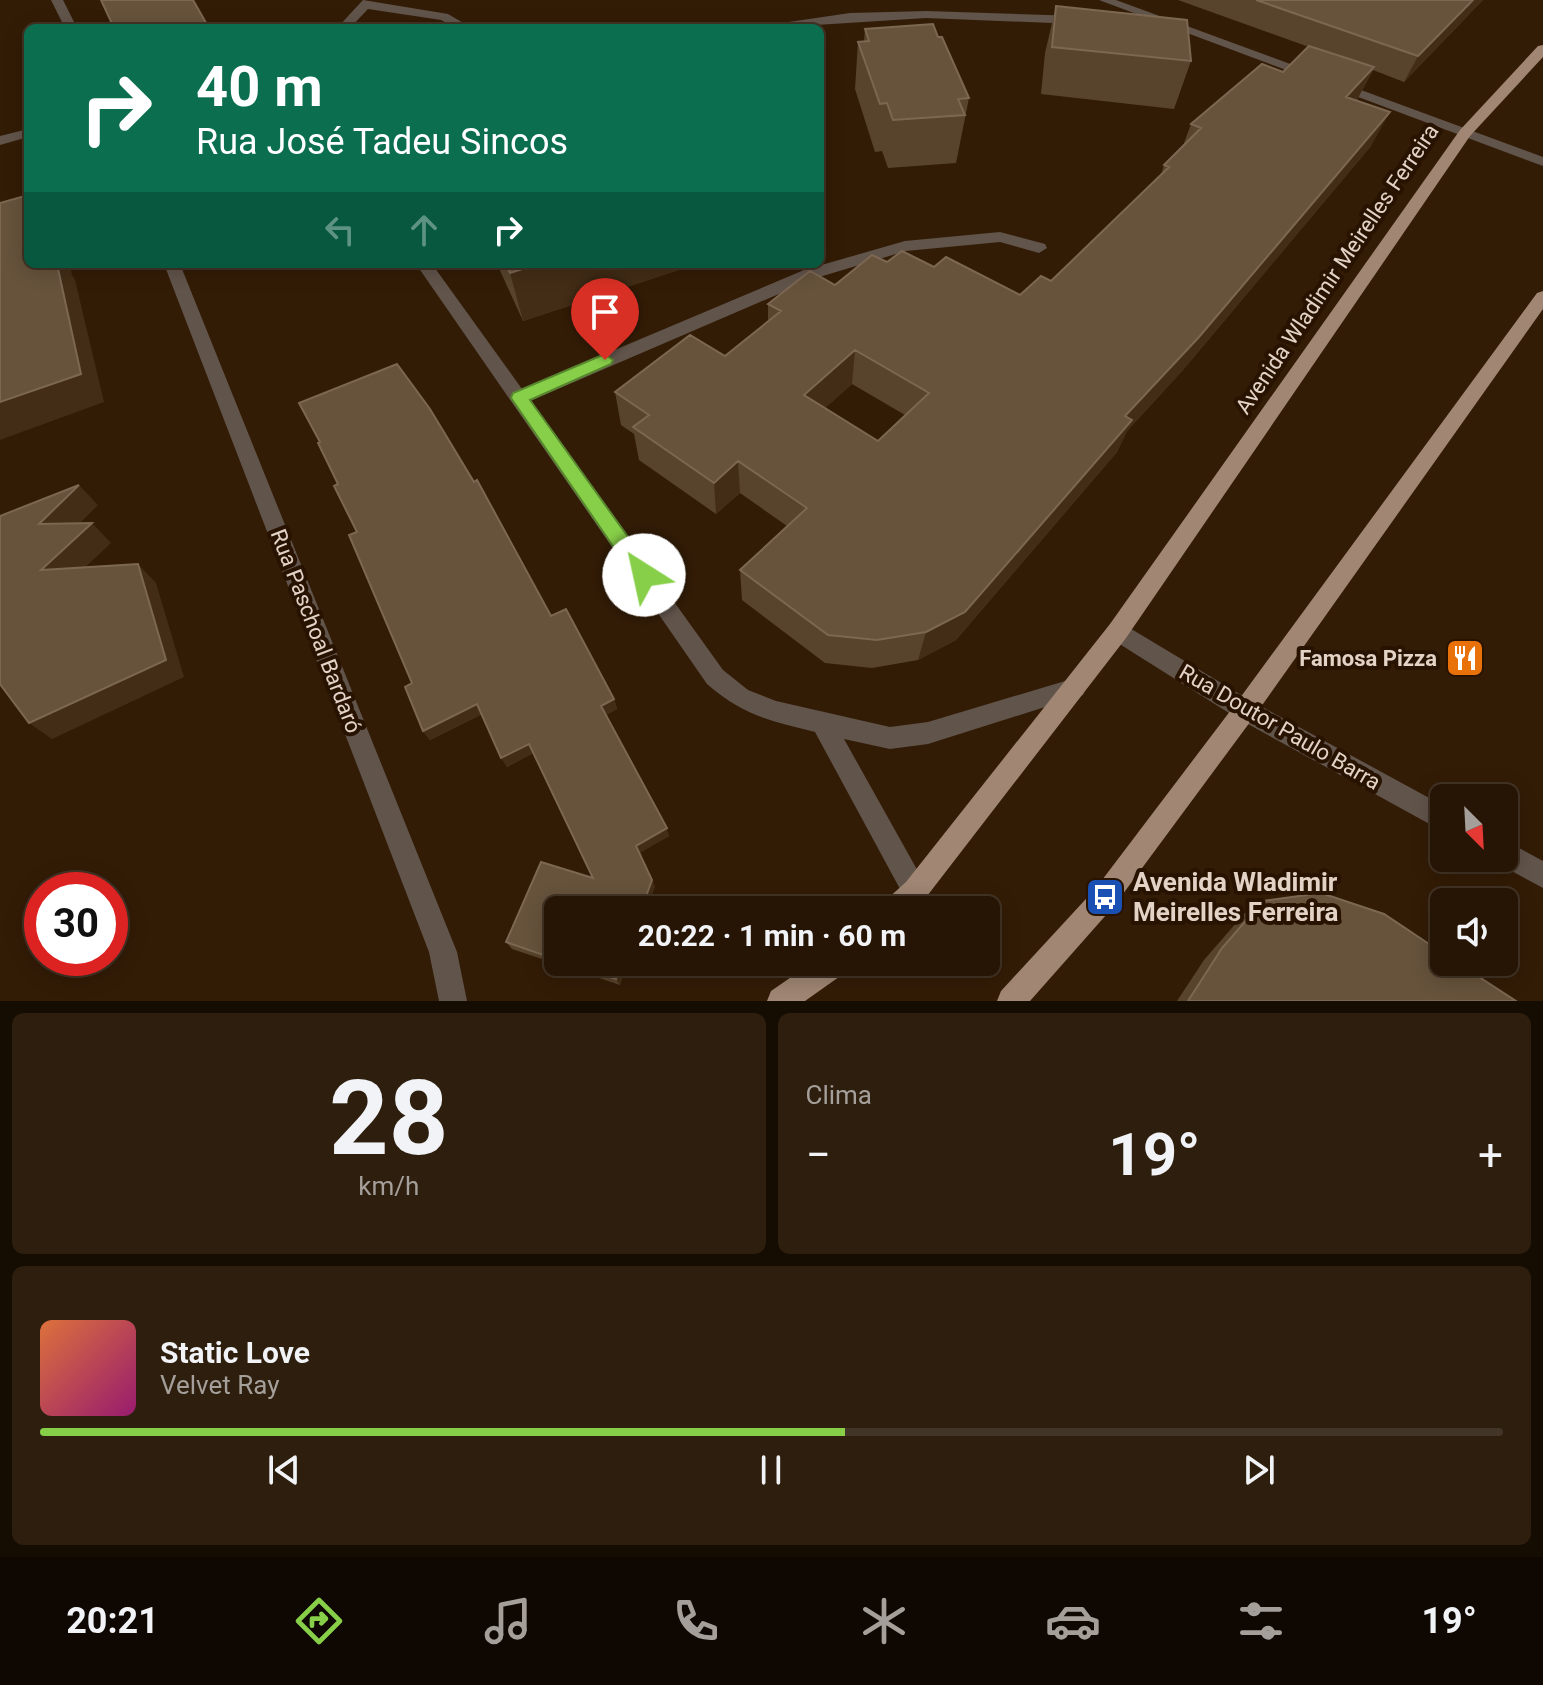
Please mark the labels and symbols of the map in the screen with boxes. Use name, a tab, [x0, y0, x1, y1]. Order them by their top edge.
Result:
street label: Avenida Wladimir Meirelles Ferreira	[1230, 119, 1444, 419]
pin	[571, 278, 639, 360]
street label: Rua Paschoal Bardaró	[266, 526, 366, 736]
position arrow	[602, 533, 686, 617]
restaurant icon: Famosa Pizza	[1444, 637, 1486, 679]
place label: Famosa Pizza	[1299, 646, 1437, 671]
street label: Rua Doutor Paulo Barra	[1175, 659, 1385, 795]
north arrow	[1430, 784, 1518, 872]
place label: Avenida Wladimir Meirelles Ferreira	[1133, 867, 1338, 927]
speed limit sign: 30	[24, 872, 128, 976]
bus stop icon: Avenida Wladimir Meirelles Ferreira	[1084, 876, 1126, 918]

